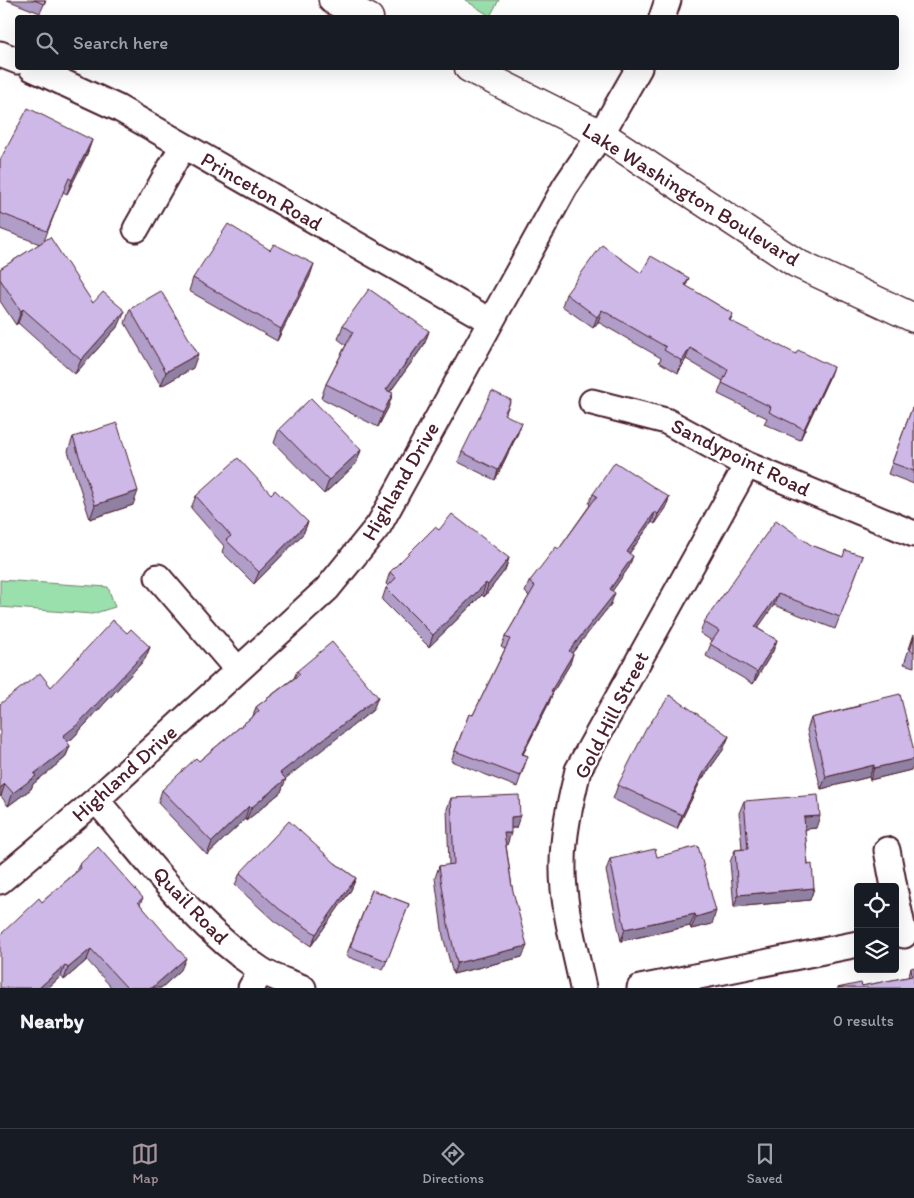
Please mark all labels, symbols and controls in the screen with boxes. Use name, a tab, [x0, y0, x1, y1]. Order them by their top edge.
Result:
search box	[15, 15, 899, 70]
icon: search	[33, 29, 61, 57]
text: Search here	[73, 31, 168, 54]
street label: Lake Washington Boulevard	[578, 117, 804, 271]
street label: Princeton Road	[197, 146, 328, 236]
street label: Sandypoint Road	[667, 412, 815, 502]
street label: Highland Drive	[356, 417, 444, 545]
street label: Gold Hill Street	[568, 647, 654, 783]
street label: Highland Drive	[66, 719, 182, 827]
street label: Quail Road	[148, 861, 234, 949]
map controls	[854, 883, 899, 973]
button: locate	[854, 883, 899, 928]
button: layers	[854, 928, 899, 973]
text: Nearby	[20, 1008, 84, 1033]
text: 0 results	[833, 1011, 894, 1030]
tab: Map	[131, 1140, 159, 1187]
tab: Directions	[422, 1140, 484, 1187]
tab: Saved	[747, 1140, 783, 1187]

